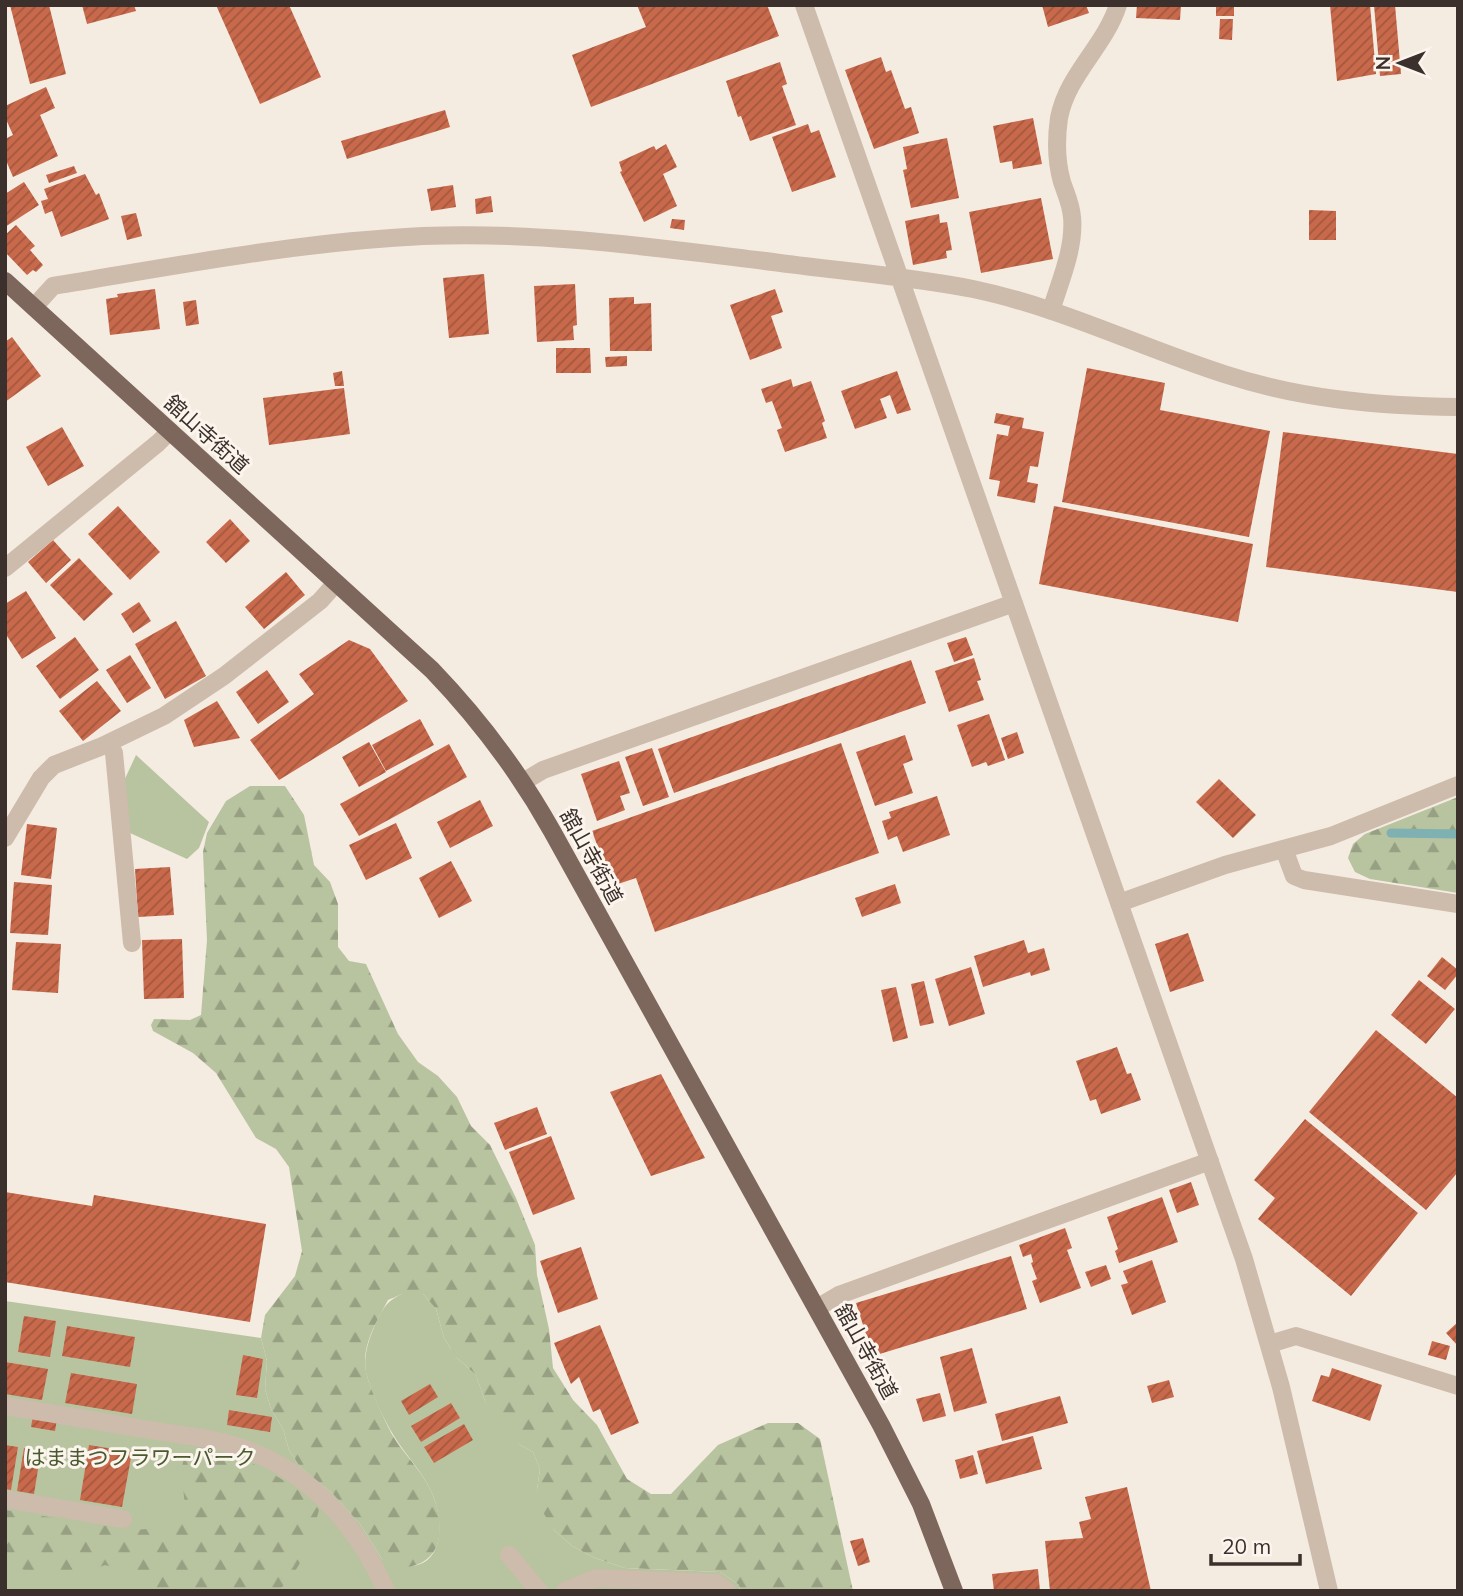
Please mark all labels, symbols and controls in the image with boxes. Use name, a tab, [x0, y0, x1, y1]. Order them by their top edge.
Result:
north arrow	[1365, 28, 1435, 98]
text: N	[1371, 56, 1395, 70]
street label: 舘山寺街道	[159, 389, 255, 479]
street label: 舘山寺街道	[555, 804, 629, 908]
street label: 舘山寺街道	[830, 1299, 904, 1403]
park label: はままつフラワーパーク	[25, 1444, 255, 1470]
scale bar	[1211, 1522, 1300, 1566]
text: 20 m	[1222, 1533, 1271, 1559]

